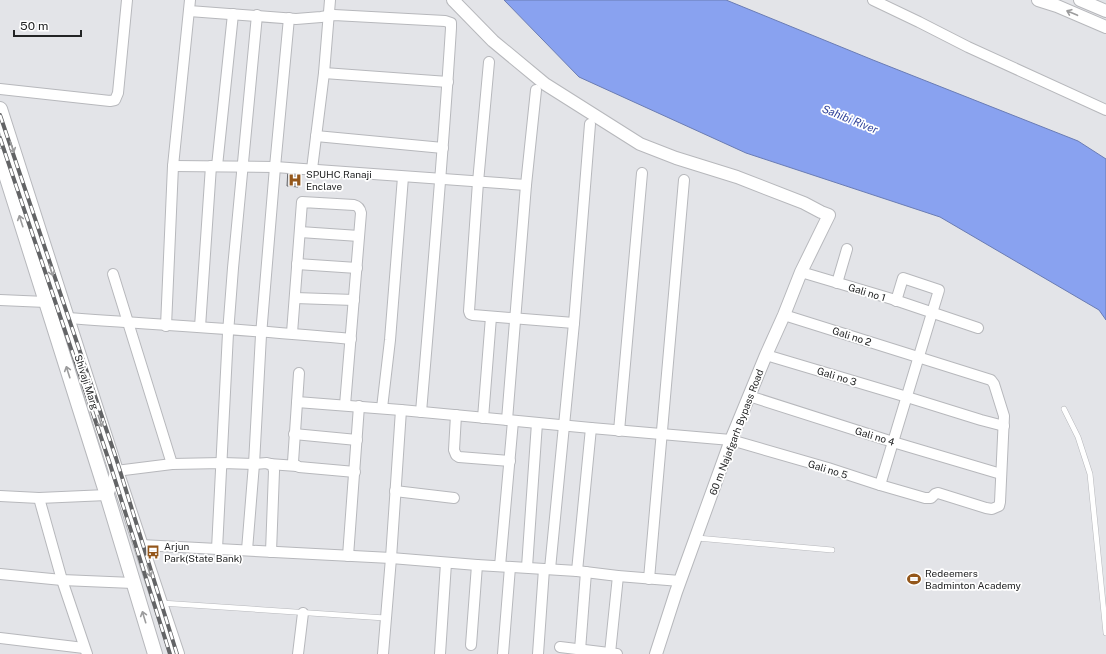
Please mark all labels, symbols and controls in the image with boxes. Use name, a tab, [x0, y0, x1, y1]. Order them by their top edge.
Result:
one-way arrow	[1067, 9, 1079, 16]
scale bar	[14, 12, 81, 38]
text: 50 m	[20, 19, 48, 33]
water label: Sahibi River	[820, 102, 880, 136]
one-way arrow	[9, 140, 16, 153]
place label: SPUHC Ranaji Enclave	[306, 168, 372, 192]
hospital icon: SPUHC Ranaji Enclave	[287, 172, 303, 188]
one-way arrow	[17, 215, 24, 228]
one-way arrow	[48, 264, 56, 276]
street label: Gali no 1	[847, 281, 887, 303]
street label: Gali no 2	[831, 324, 873, 348]
street label: Shivaji Marg	[72, 353, 102, 411]
street label: Gali no 3	[816, 364, 858, 388]
one-way arrow	[64, 366, 72, 378]
street label: 60 m Najafgarh Bypass Road	[706, 367, 766, 497]
one-way arrow	[97, 414, 104, 427]
street label: Gali no 4	[854, 424, 896, 448]
street label: Gali no 5	[807, 457, 849, 481]
place label: Arjun Park(State Bank)	[164, 540, 242, 564]
bus stop icon: Arjun Park(State Bank)	[145, 544, 161, 560]
one-way arrow	[146, 565, 154, 577]
place label: Redeemers Badminton Academy	[925, 567, 1022, 591]
sports icon: Redeemers Badminton Academy	[906, 571, 922, 587]
one-way arrow	[140, 610, 147, 623]

